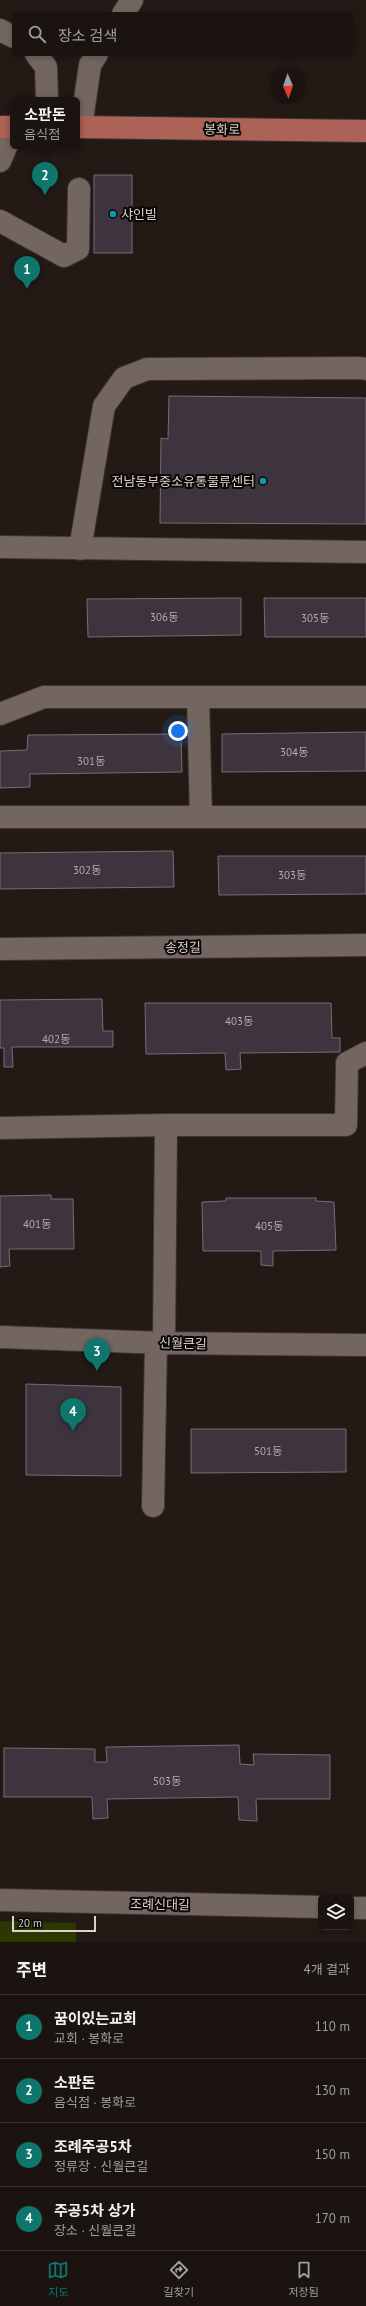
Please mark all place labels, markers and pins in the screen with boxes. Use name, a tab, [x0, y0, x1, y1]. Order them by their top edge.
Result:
pin: 2	[32, 162, 58, 195]
place label: 샤인빌	[121, 206, 157, 223]
marker: 샤인빌	[108, 209, 118, 219]
pin: 1	[14, 256, 40, 289]
place label: 전남동부중소유통물류센터	[111, 473, 255, 490]
marker: 전남동부중소유통물류센터	[258, 476, 268, 486]
pin: 3	[84, 1338, 110, 1371]
pin: 4	[60, 1398, 86, 1431]

